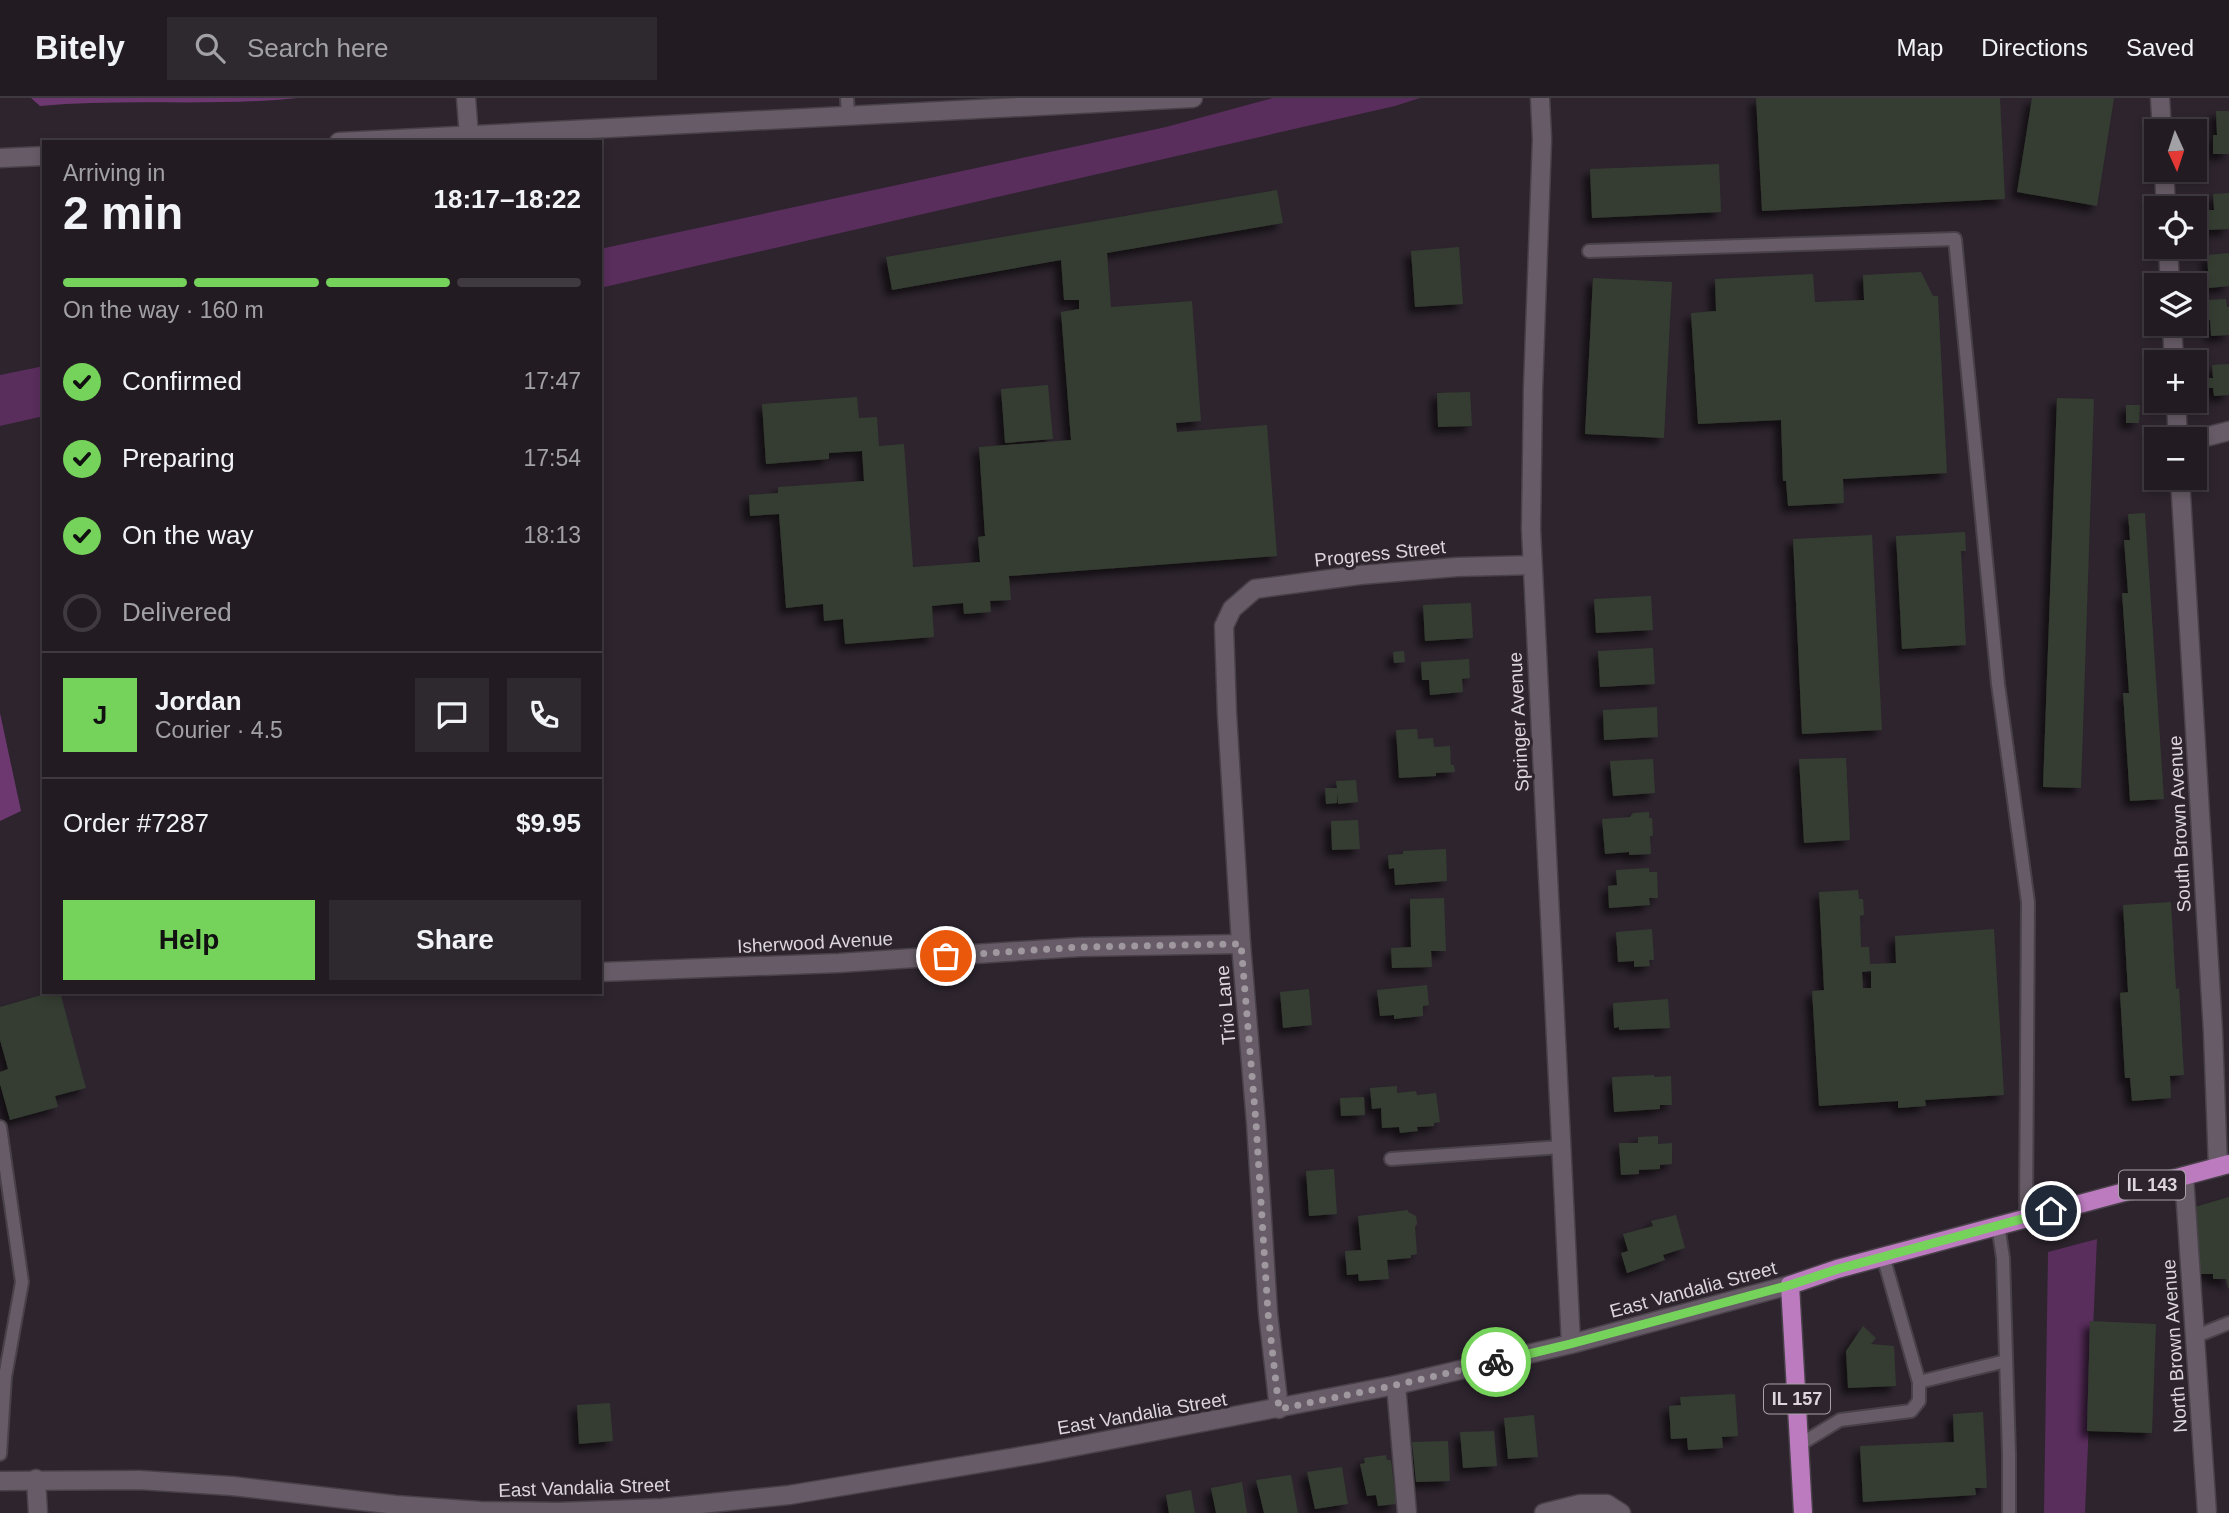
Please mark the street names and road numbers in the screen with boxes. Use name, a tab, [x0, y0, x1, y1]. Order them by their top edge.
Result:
street label: Progress Street	[1313, 536, 1448, 571]
street label: Springer Avenue	[1504, 651, 1533, 793]
street label: South Brown Avenue	[2164, 735, 2195, 913]
street label: Isherwood Avenue	[737, 928, 893, 957]
street label: Trio Lane	[1212, 964, 1239, 1046]
road number: IL 143	[2119, 1170, 2185, 1200]
street label: East Vandalia Street	[1607, 1257, 1780, 1322]
street label: North Brown Avenue	[2158, 1258, 2191, 1433]
road number: IL 157	[1764, 1384, 1830, 1414]
street label: East Vandalia Street	[1056, 1388, 1229, 1439]
street label: East Vandalia Street	[498, 1474, 671, 1501]

